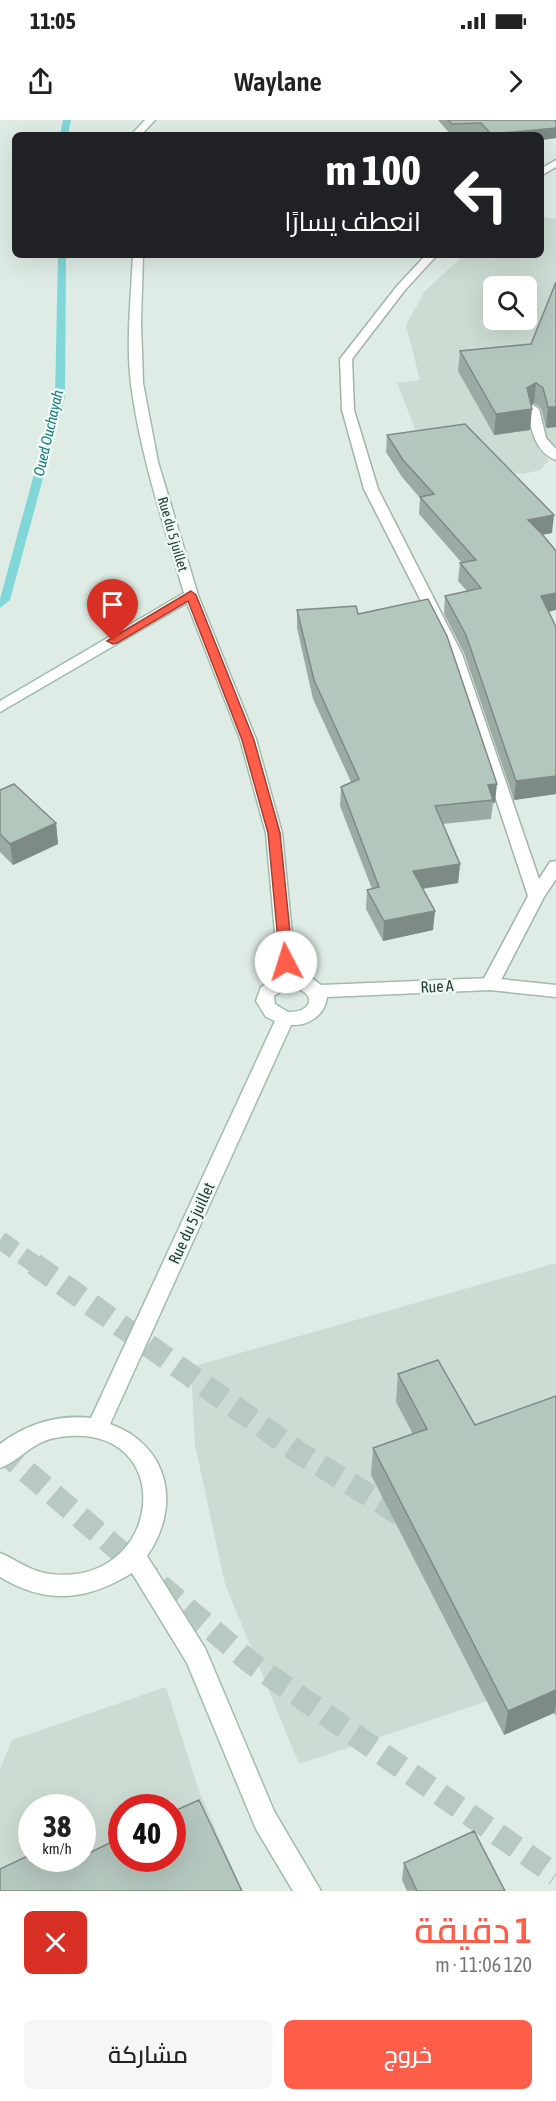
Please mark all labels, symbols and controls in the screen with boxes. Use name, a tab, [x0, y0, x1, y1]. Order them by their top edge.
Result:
text: 11:05	[30, 8, 76, 34]
icon: share	[24, 65, 57, 98]
icon: forward	[499, 65, 532, 98]
text: Waylane	[234, 66, 322, 97]
text: 100 m	[326, 146, 421, 194]
icon: left	[442, 156, 520, 234]
text: انعطف يسارًا	[284, 206, 421, 237]
map controls	[483, 276, 537, 330]
button: search	[483, 276, 537, 330]
water label: Oued Ouchayah	[30, 388, 66, 478]
street label: Rue du 5 juillet	[155, 495, 191, 573]
pin	[87, 579, 138, 641]
icon: arrive	[96, 588, 129, 621]
position arrow	[254, 930, 318, 994]
street label: Rue A	[420, 976, 454, 996]
street label: Rue du 5 juillet	[164, 1179, 219, 1267]
speed limit sign: 40	[108, 1794, 186, 1872]
text: 38	[43, 1809, 71, 1843]
text: km/h	[42, 1840, 72, 1857]
text: 1 دقيقة	[414, 1909, 532, 1951]
button: close	[24, 1911, 87, 1974]
text: 120 m · 11:06	[435, 1953, 532, 1976]
button: مشاركة	[24, 2020, 272, 2089]
button: خروج	[284, 2020, 532, 2089]

